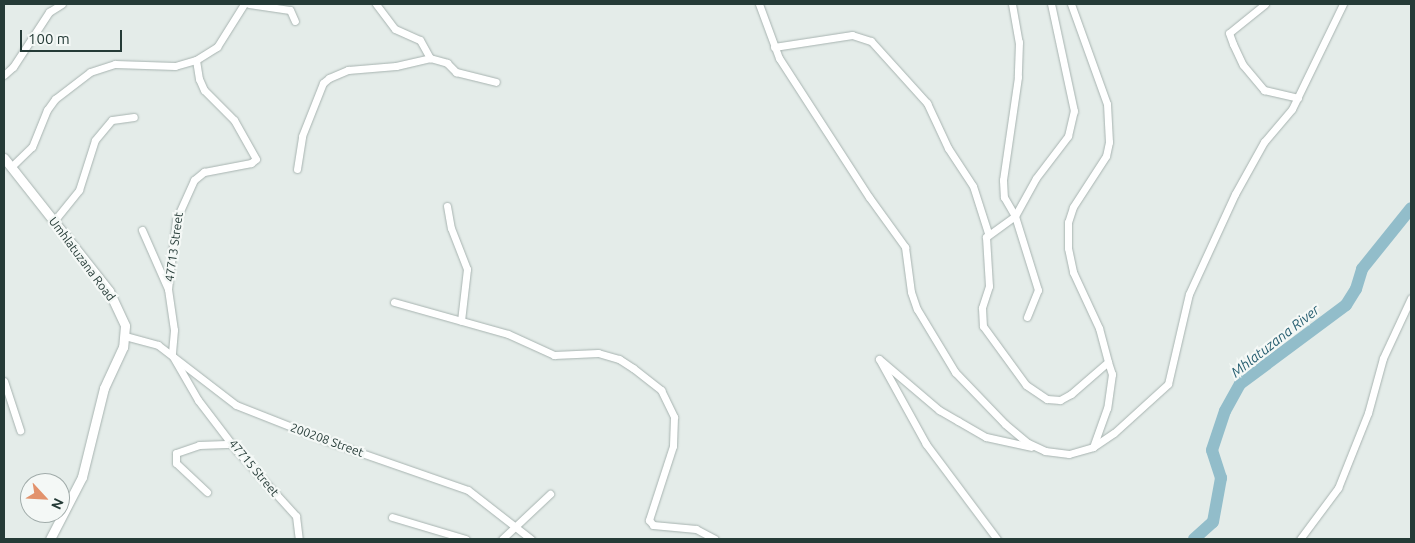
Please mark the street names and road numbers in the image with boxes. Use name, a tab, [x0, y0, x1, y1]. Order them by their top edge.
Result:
street label: 47713 Street	[162, 211, 186, 283]
street label: Umhlatuzana Road	[46, 214, 118, 304]
street label: 200208 Street	[288, 420, 366, 460]
street label: 47715 Street	[226, 437, 282, 499]

